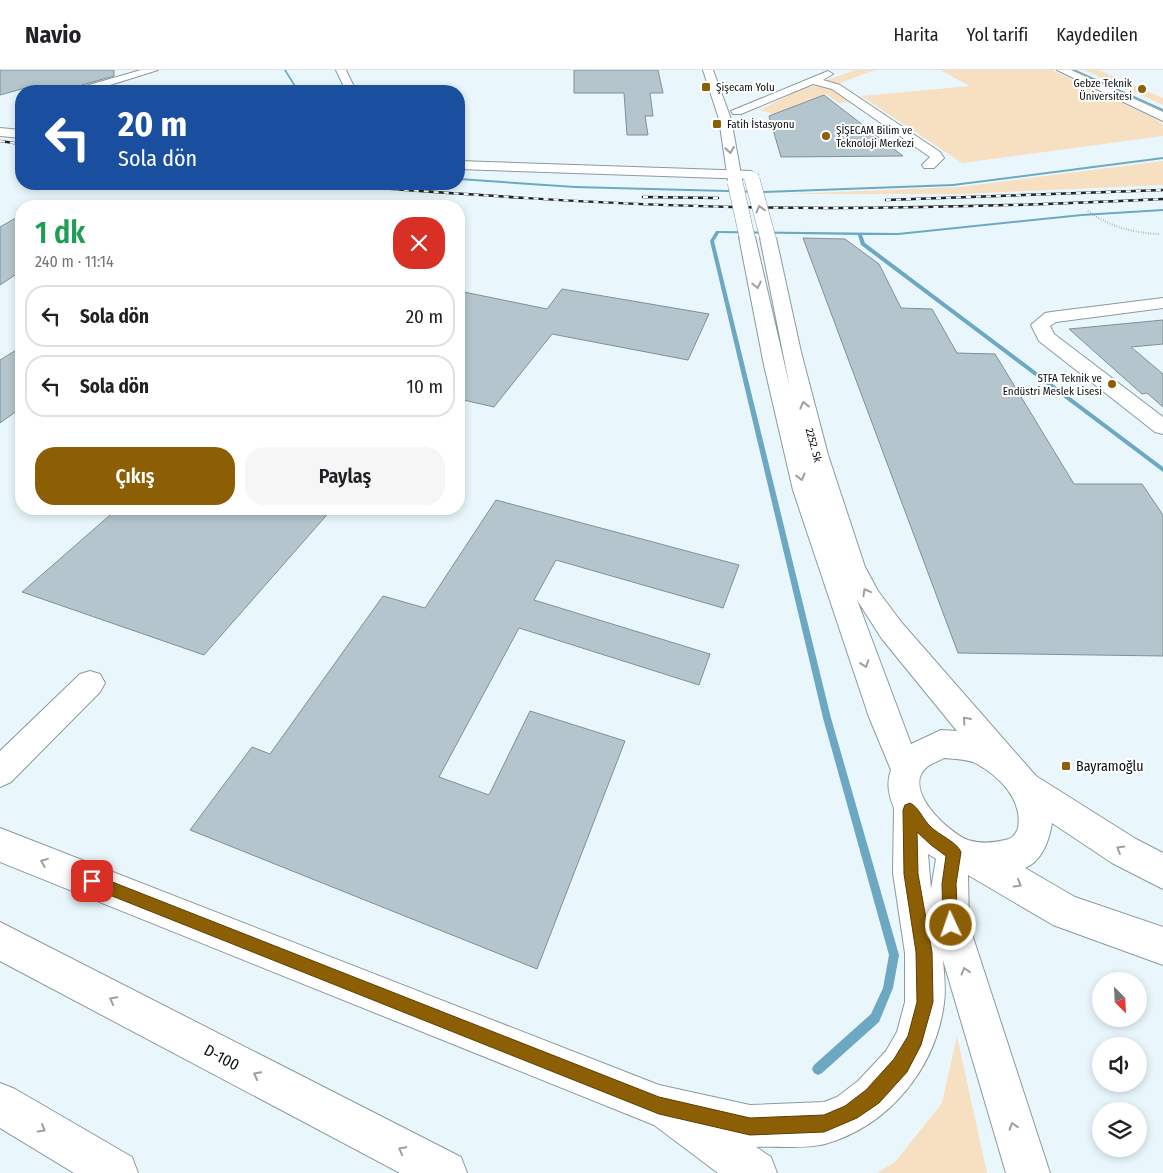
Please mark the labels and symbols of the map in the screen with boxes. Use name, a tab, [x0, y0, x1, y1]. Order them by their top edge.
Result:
place label: Gebze Teknik Üniversitesi	[1073, 77, 1133, 103]
marker: Şişecam Yolu	[700, 81, 712, 93]
place label: Şişecam Yolu	[716, 81, 775, 94]
marker: Gebze Teknik Üniversitesi	[1136, 83, 1148, 95]
place label: Fatih İstasyonu	[727, 117, 794, 131]
marker: Fatih İstasyonu	[711, 118, 723, 130]
place label: ŞİŞECAM Bilim ve Teknoloji Merkezi	[836, 123, 914, 150]
marker: ŞİŞECAM Bilim ve Teknoloji Merkezi	[820, 130, 832, 142]
one-way arrow	[725, 146, 735, 155]
one-way arrow	[756, 205, 766, 213]
one-way arrow	[751, 280, 761, 289]
place label: STFA Teknik ve Endüstri Meslek Lisesi	[1003, 372, 1102, 398]
marker: STFA Teknik ve Endüstri Meslek Lisesi	[1106, 378, 1118, 390]
one-way arrow	[799, 401, 810, 410]
street label: 2252. Sk	[803, 427, 825, 465]
one-way arrow	[796, 473, 806, 481]
one-way arrow	[862, 589, 872, 598]
one-way arrow	[860, 659, 870, 668]
one-way arrow	[963, 717, 972, 726]
place label: Bayramoğlu	[1076, 758, 1144, 775]
marker: Bayramoğlu	[1060, 760, 1072, 772]
one-way arrow	[1117, 845, 1126, 855]
one-way arrow	[40, 858, 49, 868]
pin	[71, 860, 113, 902]
one-way arrow	[1013, 878, 1022, 888]
position arrow	[924, 898, 976, 950]
one-way arrow	[961, 968, 971, 976]
north arrow	[1092, 972, 1148, 1028]
one-way arrow	[110, 996, 119, 1006]
street label: D-100	[201, 1040, 243, 1075]
one-way arrow	[254, 1071, 263, 1081]
one-way arrow	[36, 1123, 45, 1133]
one-way arrow	[1009, 1123, 1019, 1131]
one-way arrow	[398, 1146, 407, 1156]

